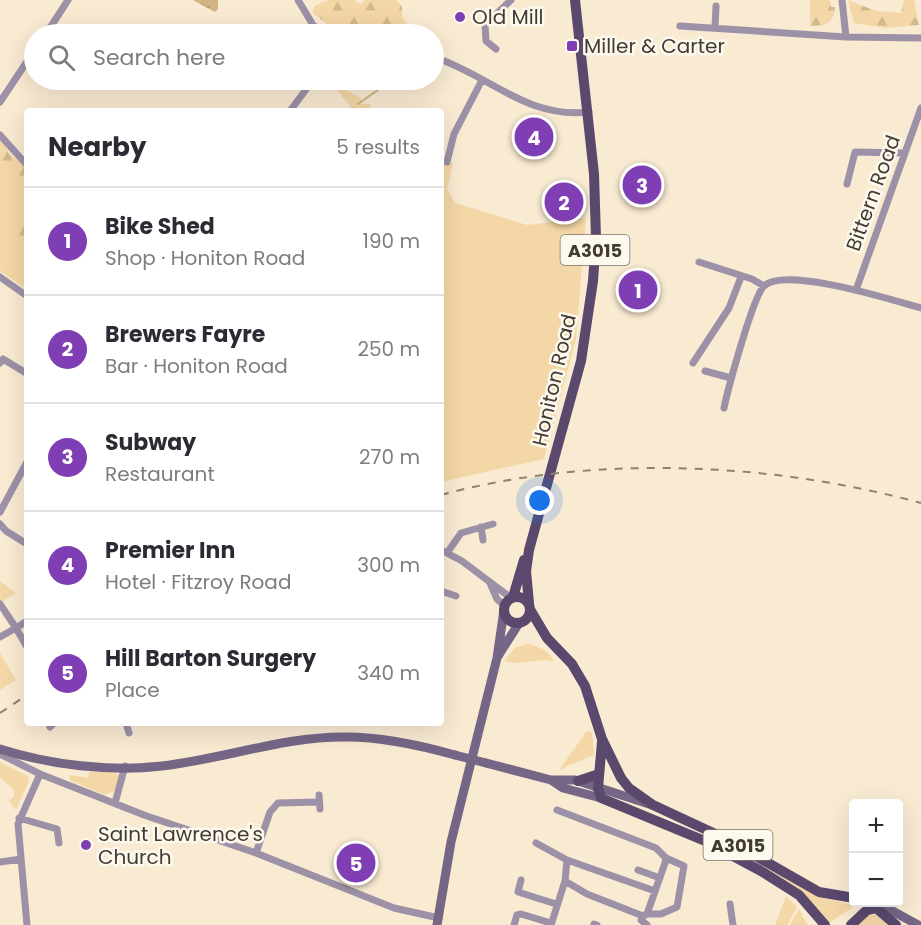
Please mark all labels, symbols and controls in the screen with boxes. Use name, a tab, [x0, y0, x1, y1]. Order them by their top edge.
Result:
place label: Old Mill	[472, 3, 543, 31]
marker: Old Mill	[453, 10, 467, 24]
search box	[24, 24, 444, 90]
place label: Miller & Carter	[584, 32, 725, 60]
marker: Miller & Carter	[565, 39, 579, 53]
icon: search	[45, 41, 78, 74]
text: Search here	[93, 42, 226, 73]
pin: 4	[514, 114, 554, 160]
text: Nearby	[48, 129, 146, 165]
street label: Bittern Road	[839, 131, 907, 255]
text: 5 results	[336, 133, 420, 161]
pin: 3	[622, 162, 662, 207]
pin: 2	[544, 180, 584, 224]
text: Bike Shed	[105, 211, 215, 242]
text: 1	[64, 227, 71, 255]
text: 190 m	[363, 227, 420, 255]
road number: A3015	[560, 235, 630, 265]
text: Shop · Honiton Road	[105, 244, 305, 272]
pin: 1	[618, 268, 658, 312]
street label: Honiton Road	[525, 311, 583, 449]
text: Brewers Fayre	[105, 319, 265, 350]
text: 2	[62, 335, 73, 363]
text: 250 m	[357, 335, 420, 363]
text: Bar · Honiton Road	[105, 352, 288, 380]
text: Subway	[105, 427, 196, 458]
text: 3	[61, 443, 74, 471]
text: 270 m	[359, 443, 420, 471]
text: Restaurant	[105, 460, 215, 488]
your location	[525, 486, 554, 515]
text: Premier Inn	[105, 535, 235, 566]
text: 4	[61, 551, 74, 579]
text: 300 m	[357, 551, 420, 579]
text: Hotel · Fitzroy Road	[105, 568, 291, 596]
text: Hill Barton Surgery	[105, 643, 316, 674]
text: 5	[61, 659, 74, 687]
text: 340 m	[357, 659, 420, 687]
text: Place	[105, 676, 160, 704]
map controls	[849, 799, 903, 907]
button: +	[849, 799, 903, 853]
place label: Saint Lawrence's Church	[98, 820, 263, 871]
road number: A3015	[704, 830, 772, 860]
marker: Saint Lawrence's Church	[79, 838, 93, 852]
pin: 5	[336, 840, 376, 886]
button: −	[849, 853, 903, 907]

